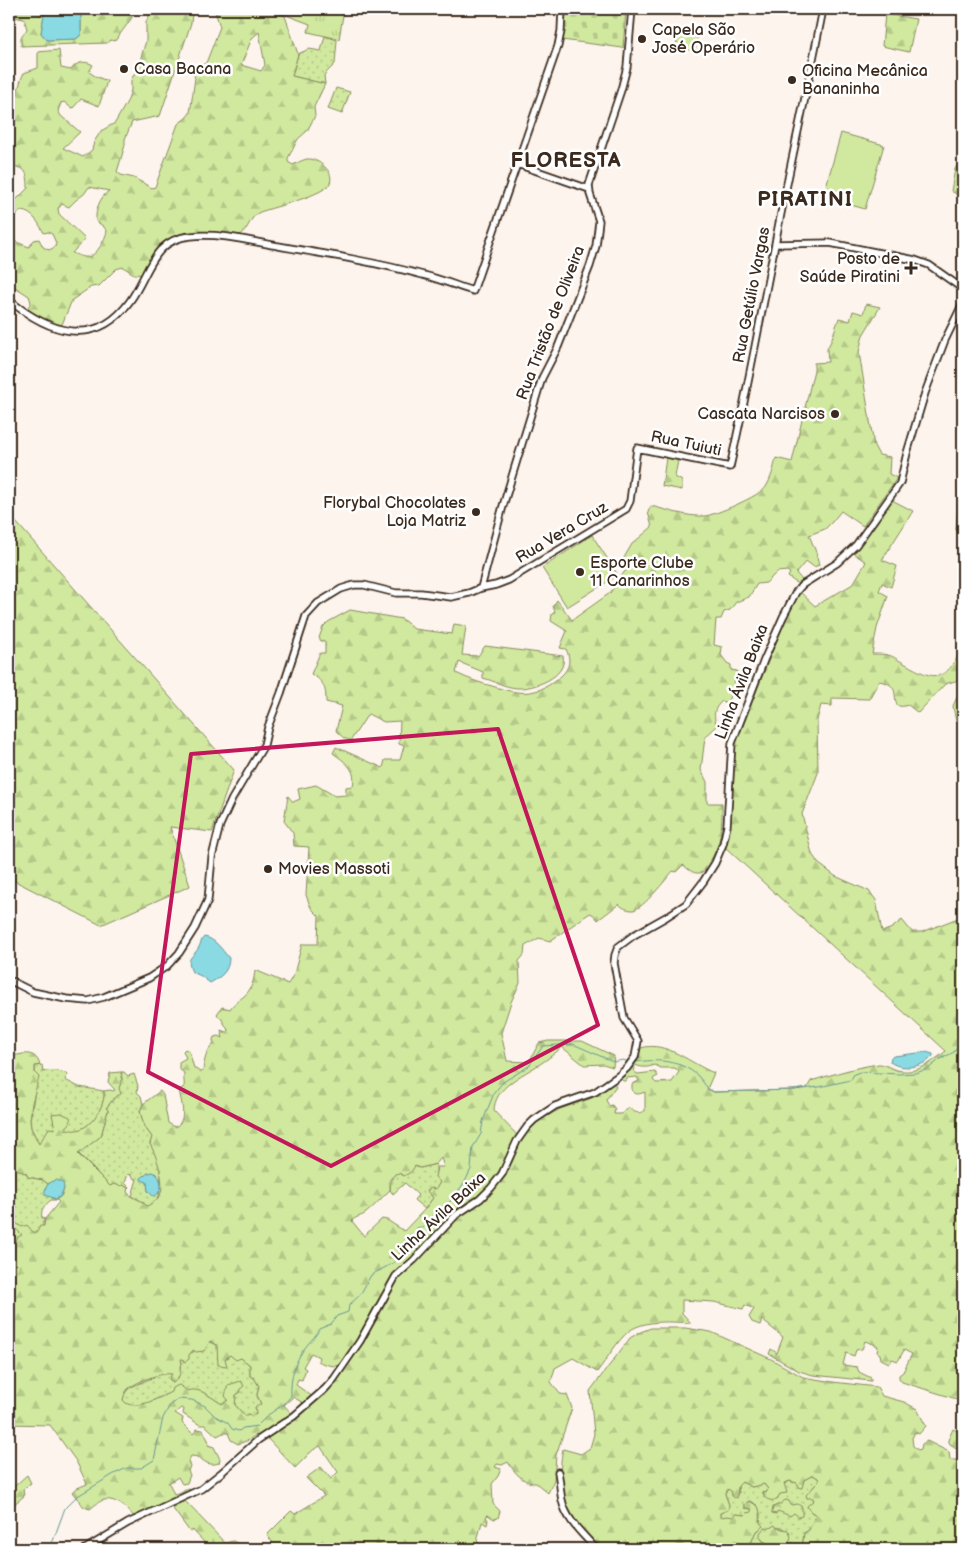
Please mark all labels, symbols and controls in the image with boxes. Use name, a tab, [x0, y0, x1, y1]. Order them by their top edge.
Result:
place label: Capela São José Operário	[652, 21, 755, 58]
marker: Capela São José Operário	[636, 33, 648, 45]
place label: Casa Bacana	[134, 60, 231, 79]
place label: Oficina Mecânica Bananinha	[802, 62, 928, 99]
marker: Casa Bacana	[118, 63, 130, 75]
marker: Oficina Mecânica Bananinha	[786, 74, 798, 86]
district label: FLORESTA	[510, 148, 622, 173]
district label: PIRATINI	[757, 187, 853, 212]
street label: Rua Getúlio Vargas	[729, 225, 775, 365]
street label: Rua Tristão de Oliveira	[513, 243, 589, 403]
place label: Posto de Saúde Piratini	[800, 250, 901, 287]
marker: Posto de Saúde Piratini	[904, 261, 918, 275]
place label: Cascata Narcisos	[698, 405, 825, 424]
marker: Cascata Narcisos	[829, 408, 841, 420]
street label: Rua Tuiuti	[649, 427, 723, 461]
place label: Florybal Chocolates Loja Matriz	[323, 494, 466, 531]
street label: Rua Vera Cruz	[513, 498, 612, 568]
marker: Florybal Chocolates Loja Matriz	[470, 506, 482, 518]
place label: Esporte Clube 11 Canarinhos	[590, 554, 694, 591]
marker: Esporte Clube 11 Canarinhos	[574, 566, 586, 578]
street label: Linha Ávila Baixa	[709, 621, 773, 742]
place label: Movies Massoti	[278, 860, 390, 879]
marker: Movies Massoti	[262, 863, 274, 875]
street label: Linha Ávila Baixa	[387, 1167, 490, 1265]

